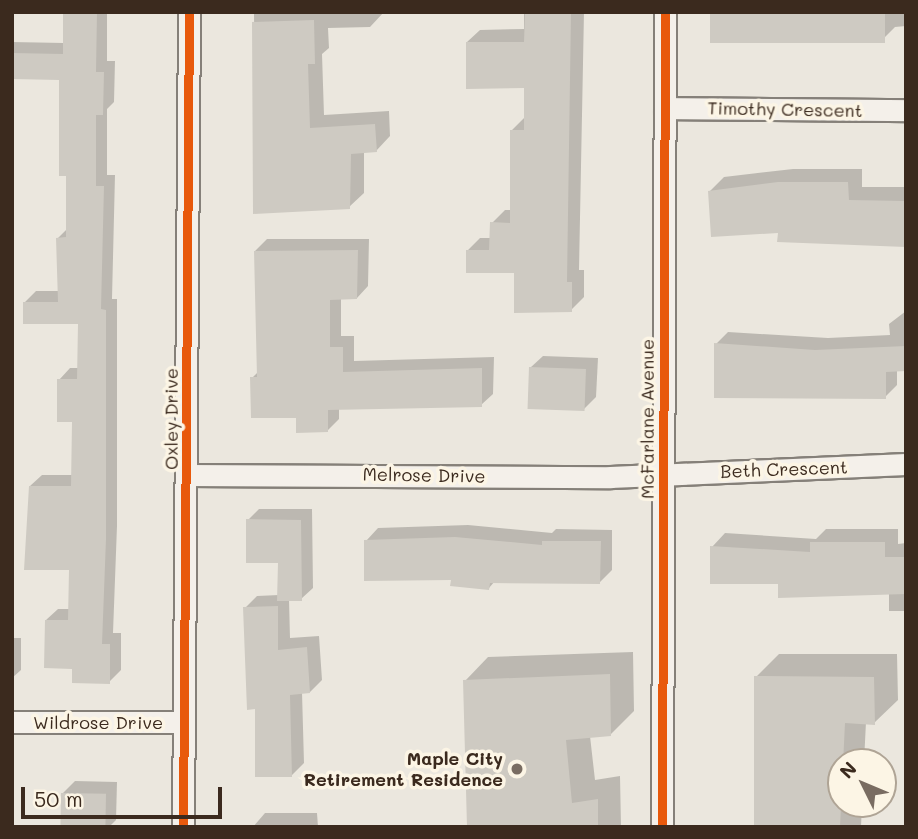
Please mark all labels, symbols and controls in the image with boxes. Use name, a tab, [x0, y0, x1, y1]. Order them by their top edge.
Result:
street label: Timothy Crescent	[707, 97, 863, 121]
street label: McFarlane Avenue	[636, 339, 658, 499]
street label: Oxley Drive	[160, 368, 182, 470]
street label: Beth Crescent	[720, 456, 848, 482]
street label: Melrose Drive	[362, 463, 486, 487]
street label: Wildrose Drive	[33, 711, 163, 733]
place label: Maple City Retirement Residence	[304, 748, 503, 790]
north arrow	[827, 748, 897, 818]
text: N	[834, 756, 862, 784]
marker: Maple City Retirement Residence	[509, 761, 525, 777]
scale bar	[24, 772, 226, 816]
text: 50 m	[34, 785, 83, 812]

